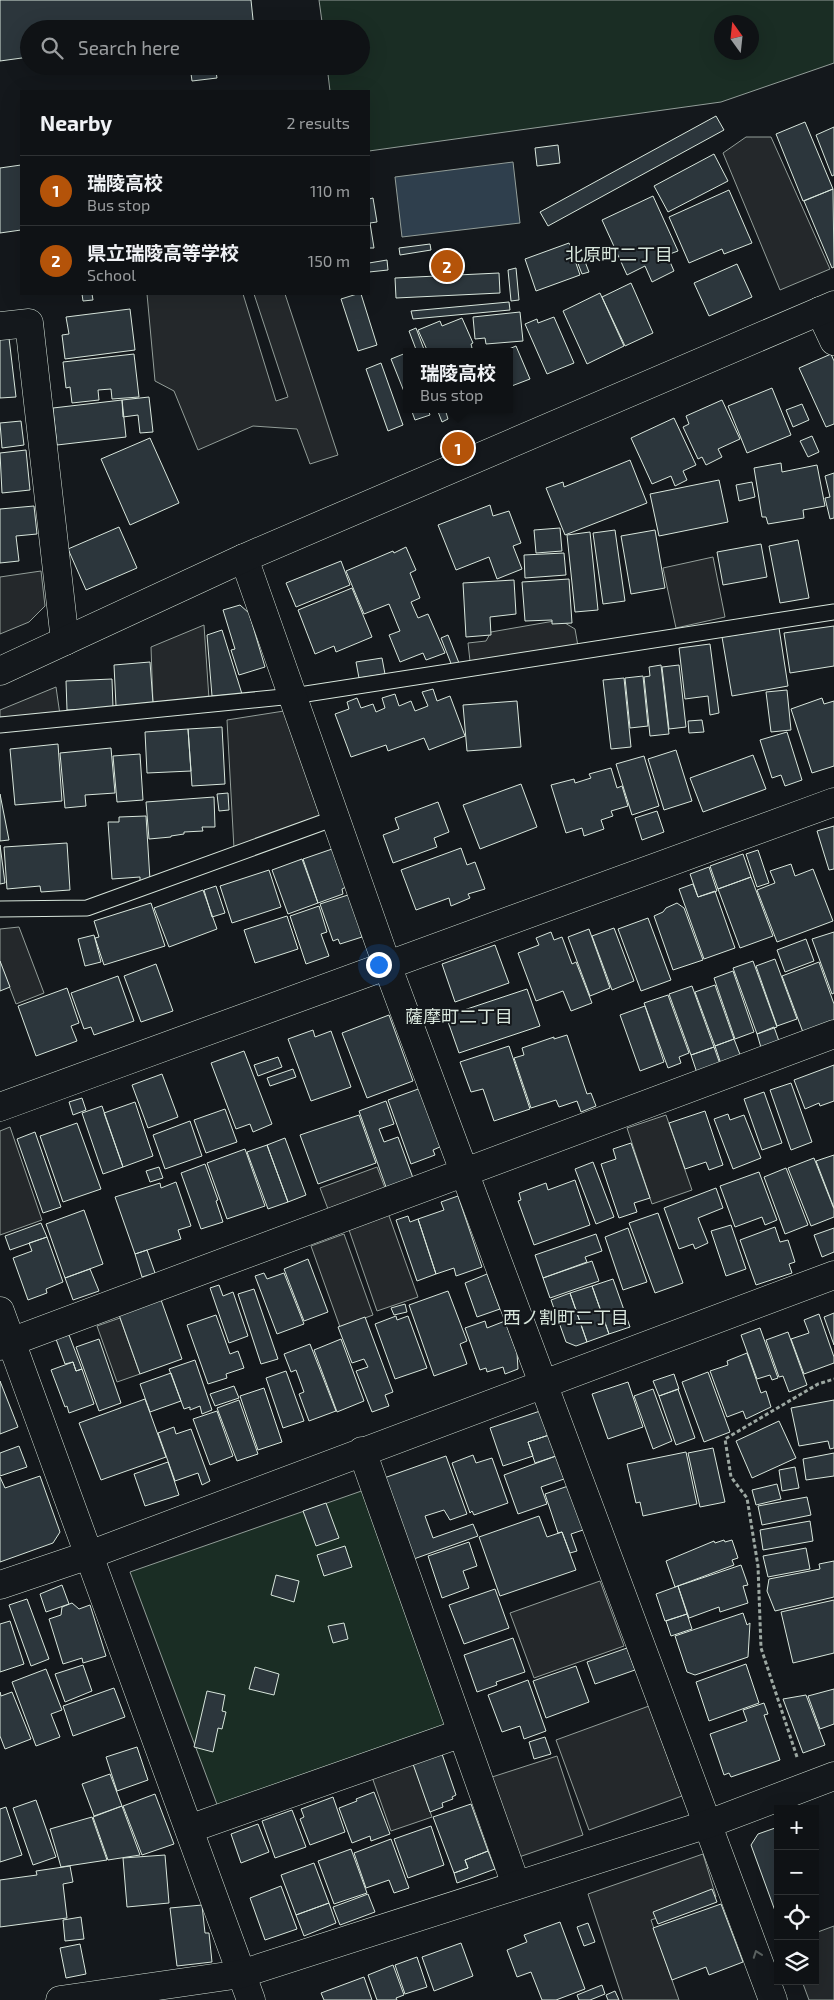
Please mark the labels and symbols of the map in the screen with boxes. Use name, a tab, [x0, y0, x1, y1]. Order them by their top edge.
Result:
north arrow	[714, 15, 759, 60]
district label: 北原町二丁目	[565, 243, 673, 265]
pin: 2	[431, 247, 463, 285]
pin: 1	[442, 429, 474, 467]
your location	[366, 952, 392, 978]
district label: 薩摩町二丁目	[405, 1005, 513, 1027]
district label: 西ノ割町二丁目	[503, 1306, 629, 1328]
one-way arrow	[753, 1950, 763, 1959]

